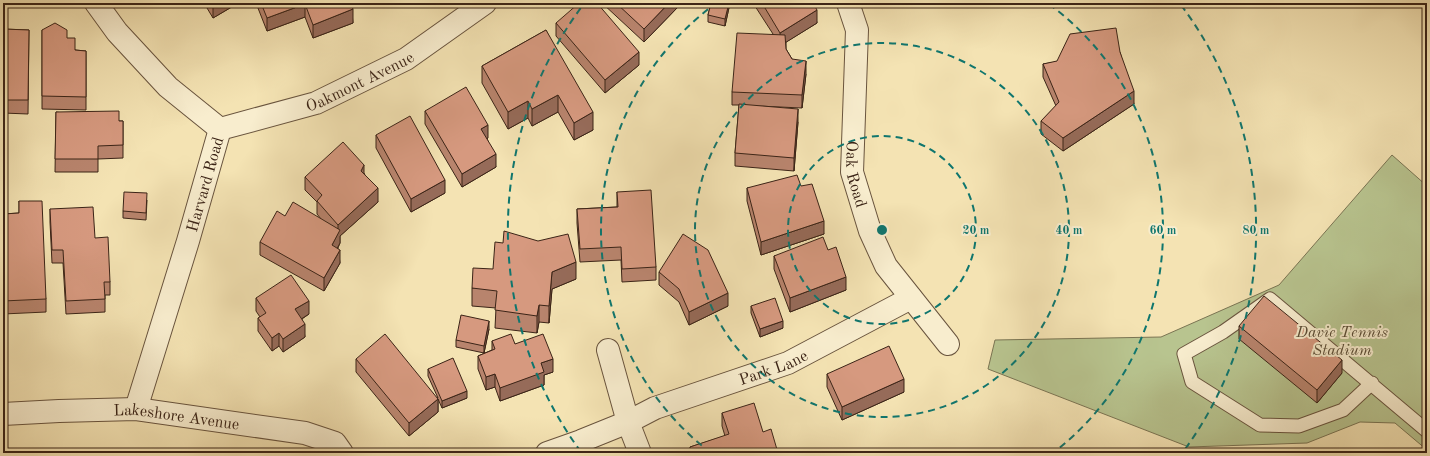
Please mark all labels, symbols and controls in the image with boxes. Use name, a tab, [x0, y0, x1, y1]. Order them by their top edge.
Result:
street label: Oakmont Avenue	[304, 50, 418, 115]
street label: Harvard Road	[185, 135, 227, 234]
street label: Oak Road	[842, 140, 868, 210]
centre of rings	[875, 223, 889, 237]
text: 20 m	[963, 225, 990, 237]
text: 40 m	[1056, 225, 1083, 237]
text: 60 m	[1150, 225, 1177, 237]
text: 80 m	[1243, 225, 1270, 237]
park label: Davie Tennis Stadium	[1295, 325, 1388, 359]
street label: Park Lane	[737, 348, 811, 389]
street label: Lakeshore Avenue	[113, 402, 240, 434]

